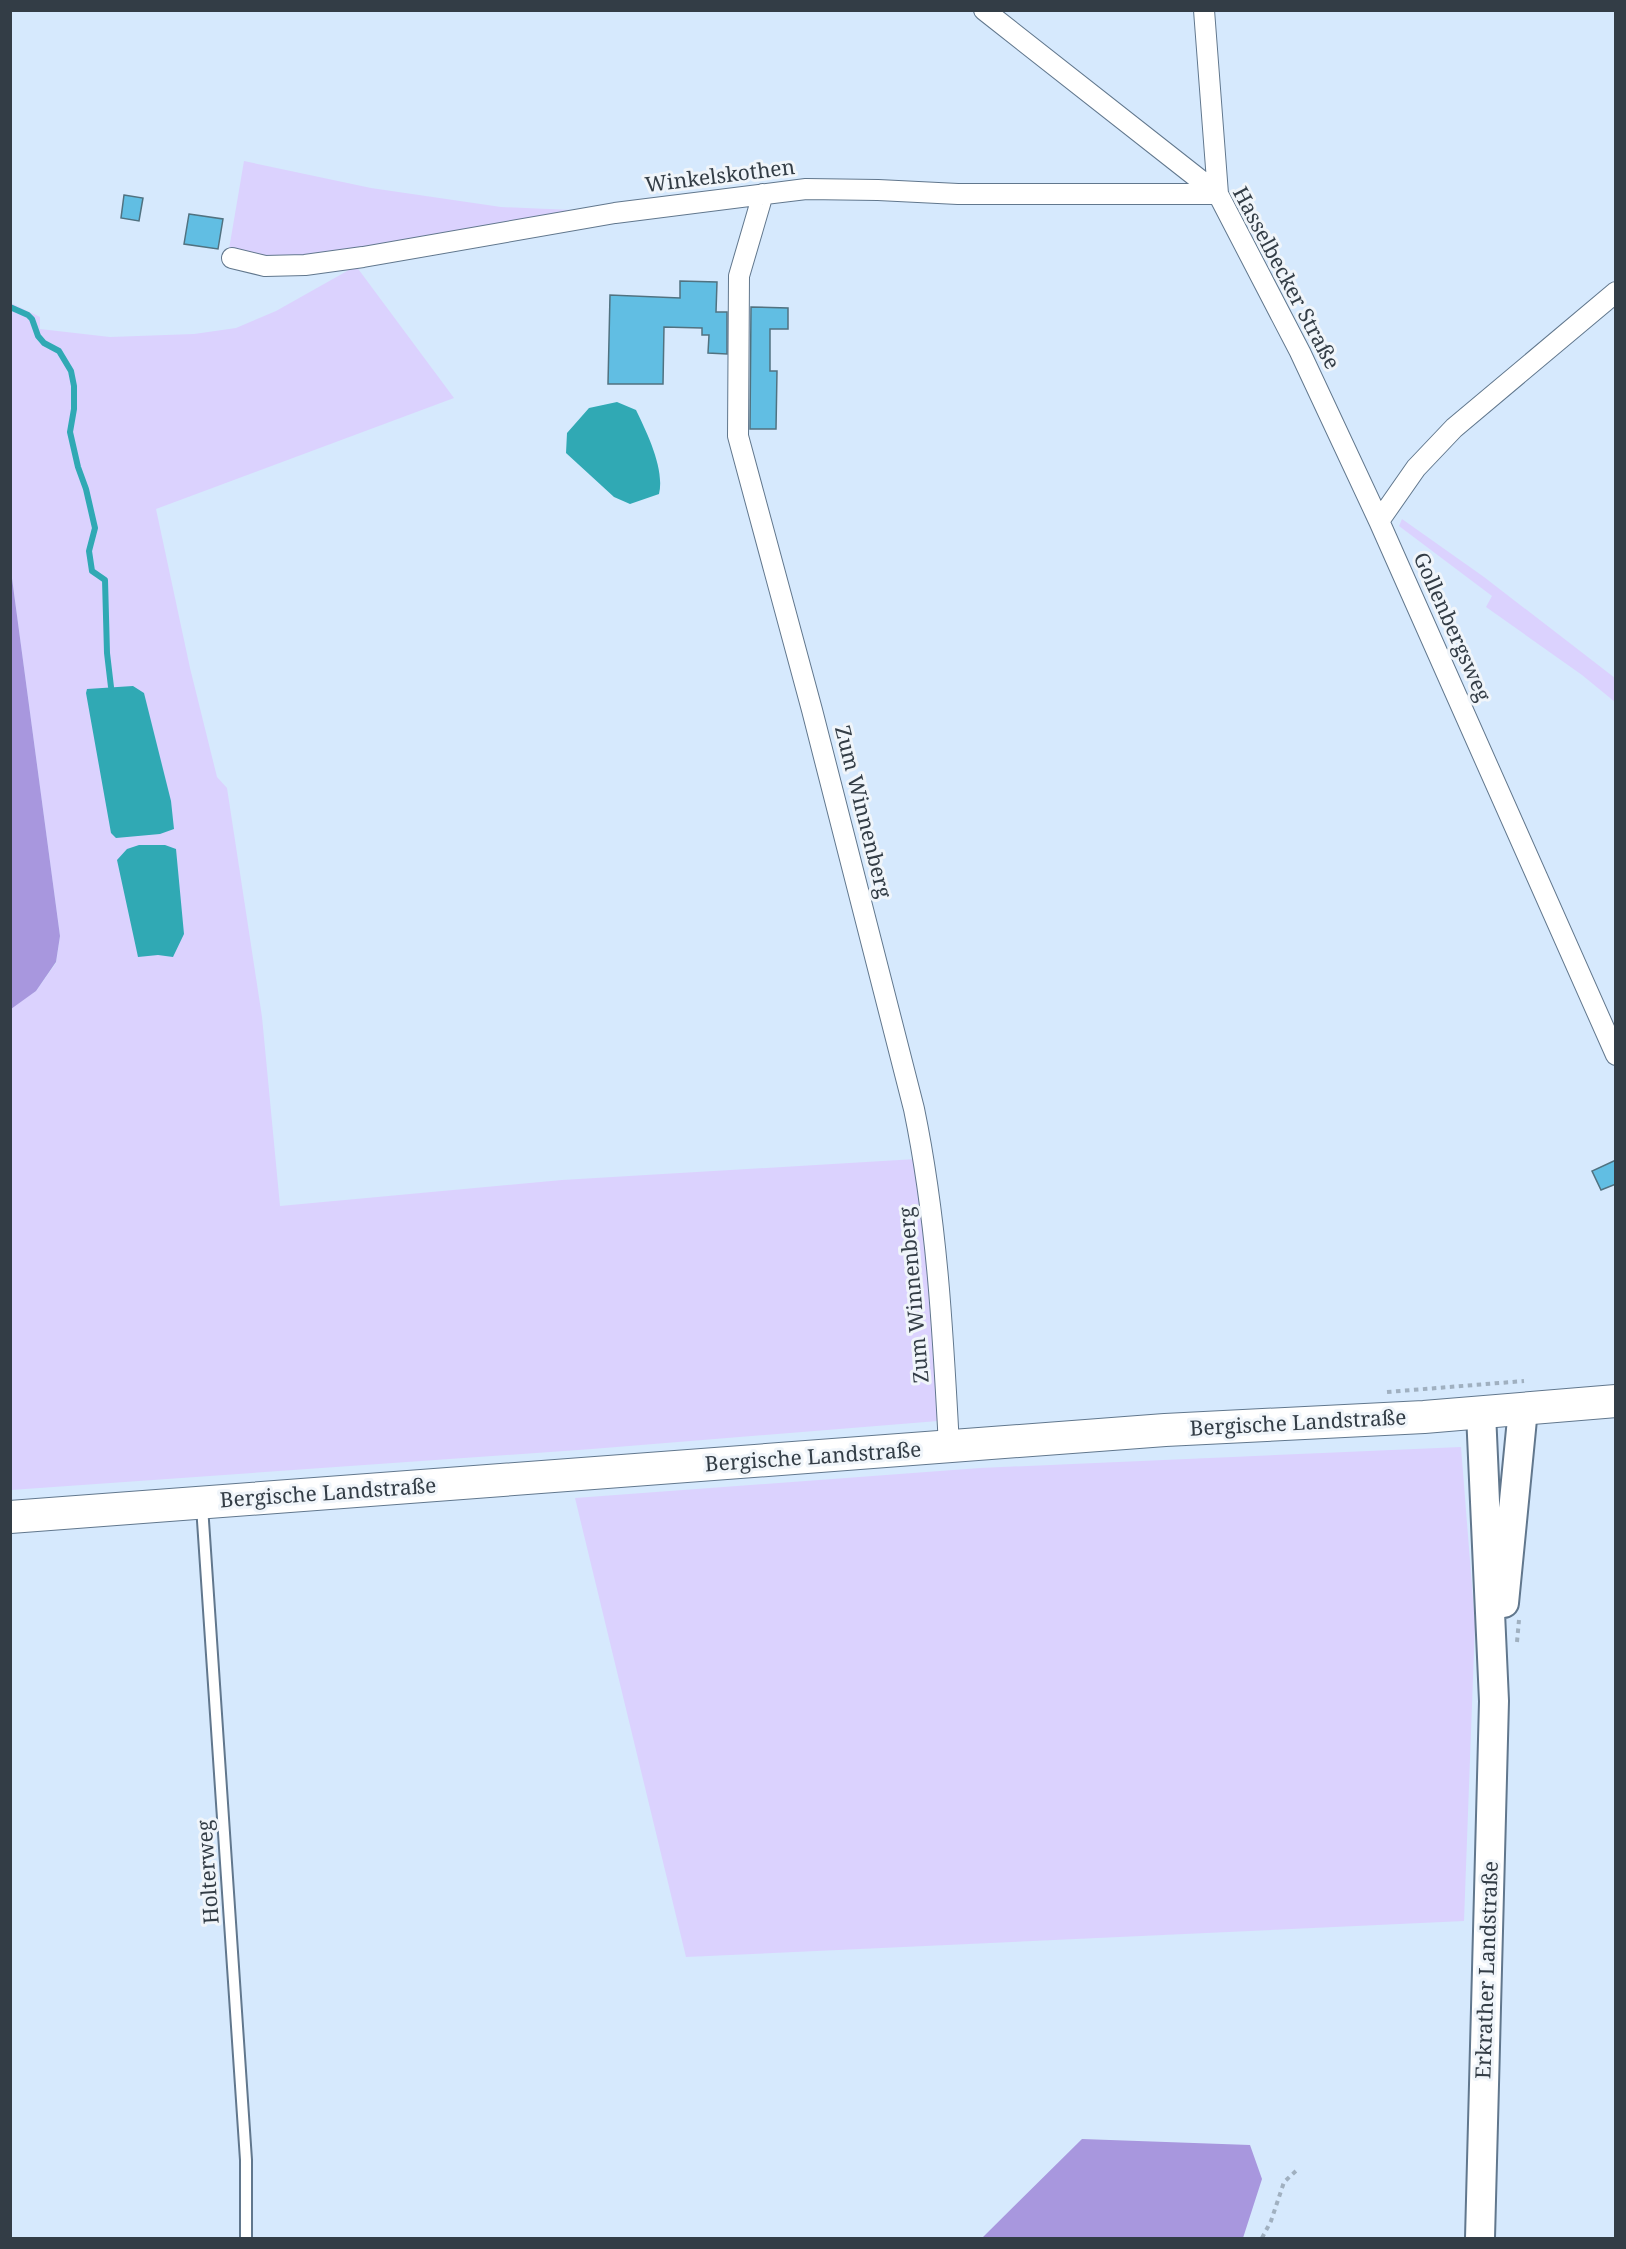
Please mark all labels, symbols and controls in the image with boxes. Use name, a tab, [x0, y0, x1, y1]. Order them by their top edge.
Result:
street label: Winkelskothen	[643, 152, 796, 198]
street label: Hasselbecker Straße	[1227, 181, 1347, 374]
street label: Gollenbergsweg	[1408, 548, 1499, 706]
street label: Zum Winnenberg	[829, 723, 899, 902]
street label: Zum Winnenberg	[891, 1205, 935, 1384]
street label: Bergische Landstraße	[1189, 1402, 1407, 1442]
street label: Bergische Landstraße	[704, 1434, 922, 1478]
street label: Bergische Landstraße	[219, 1470, 437, 1514]
street label: Holterweg	[189, 1818, 225, 1925]
street label: Erkrather Landstraße	[1468, 1860, 1504, 2079]

